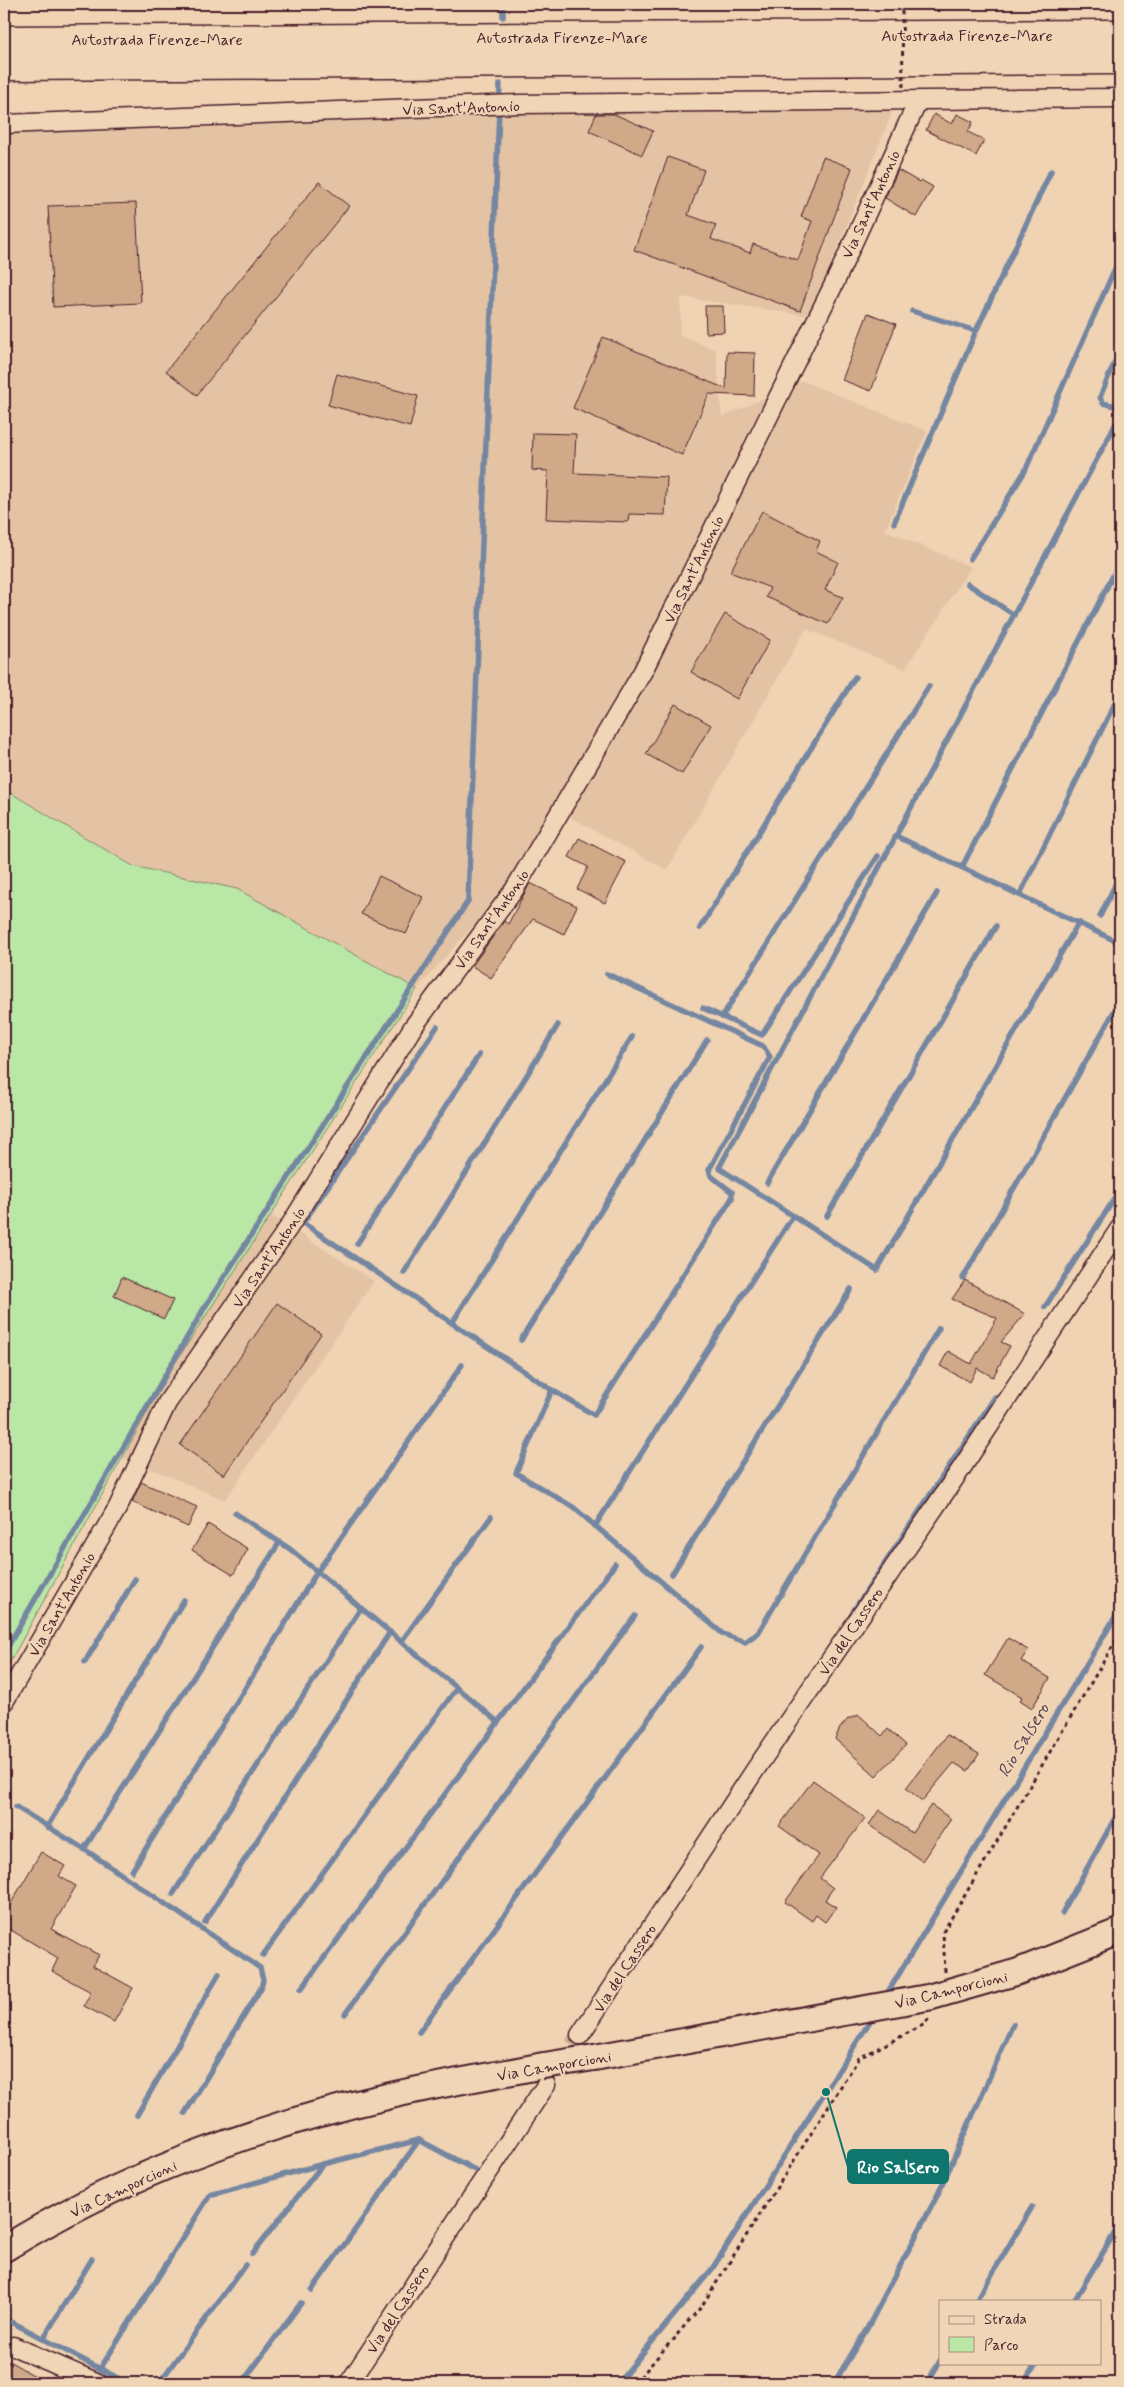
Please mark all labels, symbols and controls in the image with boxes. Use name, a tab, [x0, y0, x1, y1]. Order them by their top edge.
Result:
street label: Autostrada Firenze-Mare	[881, 26, 1053, 47]
street label: Autostrada Firenze-Mare	[476, 28, 648, 49]
street label: Autostrada Firenze-Mare	[71, 30, 243, 51]
street label: Via Sant'Antonio	[402, 96, 520, 121]
street label: Via Sant'Antonio	[837, 147, 906, 262]
street label: Via Sant'Antonio	[659, 512, 730, 627]
street label: Via Sant'Antonio	[450, 866, 535, 974]
street label: Via Sant'Antonio	[228, 1203, 311, 1312]
street label: Via Sant'Antonio	[24, 1548, 101, 1661]
street label: Via del Cassero	[814, 1583, 889, 1680]
water label: Rio Salsero	[992, 1699, 1056, 1782]
street label: Via del Cassero	[589, 1920, 662, 2017]
street label: Via Camporcioni	[893, 1966, 1010, 2015]
street label: Via Camporcioni	[495, 2046, 613, 2087]
callout: Rio Salsero	[848, 2150, 948, 2183]
street label: Via Camporcioni	[67, 2155, 181, 2223]
text: Rio Salsero	[857, 2156, 940, 2180]
street label: Via del Cassero	[362, 2261, 435, 2358]
legend	[939, 2300, 1102, 2364]
text: Strada	[984, 2310, 1027, 2330]
text: Parco	[984, 2336, 1018, 2356]

